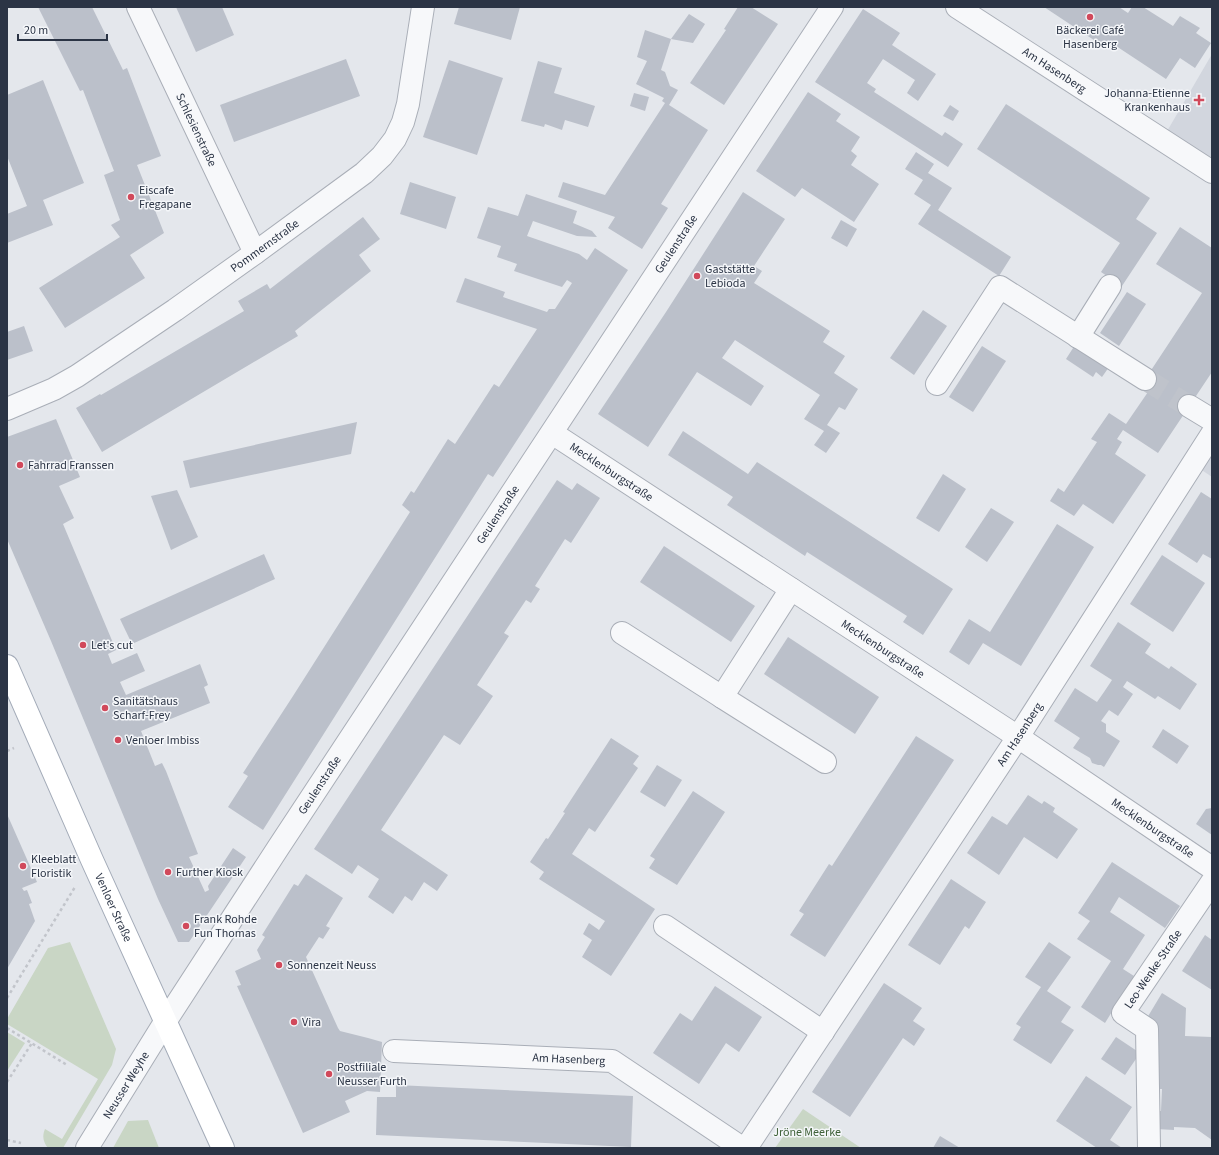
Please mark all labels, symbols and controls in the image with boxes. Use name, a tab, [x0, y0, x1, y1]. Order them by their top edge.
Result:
marker: Bäckerei Café Hasenberg	[1085, 12, 1095, 22]
scale bar	[18, 16, 107, 42]
text: 20 m	[24, 22, 48, 39]
place label: Bäckerei Café Hasenberg	[1056, 22, 1124, 53]
street label: Am Hasenberg	[1019, 43, 1090, 97]
place label: Johanna-Etienne Krankenhaus	[1104, 85, 1190, 116]
street label: Schlesienstraße	[172, 90, 221, 169]
marker: Johanna-Etienne Krankenhaus	[1193, 94, 1205, 106]
place label: Eiscafe Fregapane	[139, 182, 192, 213]
marker: Eiscafe Fregapane	[126, 192, 136, 202]
street label: Geulenstraße	[650, 211, 702, 277]
street label: Pommernstraße	[227, 215, 303, 276]
place label: Gaststätte Lebioda	[705, 261, 755, 292]
marker: Gaststätte Lebioda	[692, 271, 702, 281]
street label: Mecklenburgstraße	[566, 438, 657, 505]
place label: Fahrrad Franssen	[28, 457, 114, 474]
marker: Fahrrad Franssen	[15, 460, 25, 470]
street label: Geulenstraße	[472, 482, 523, 547]
street label: Mecklenburgstraße	[838, 615, 928, 682]
place label: Let's cut	[91, 637, 133, 654]
marker: Let's cut	[78, 640, 88, 650]
place label: Sanitätshaus Scharf-Frey	[113, 693, 178, 724]
street label: Am Hasenberg	[992, 699, 1047, 770]
marker: Sanitätshaus Scharf-Frey	[100, 703, 110, 713]
place label: Venloer Imbiss	[126, 732, 199, 749]
marker: Venloer Imbiss	[113, 735, 123, 745]
street label: Geulenstraße	[294, 752, 345, 818]
street label: Mecklenburgstraße	[1108, 794, 1198, 862]
place label: Kleeblatt Floristik	[31, 851, 76, 882]
marker: Kleeblatt Floristik	[18, 861, 28, 871]
place label: Further Kiosk	[176, 864, 243, 881]
marker: Further Kiosk	[163, 867, 173, 877]
street label: Venloer Straße	[91, 870, 137, 945]
place label: Frank Rohde Fun Thomas	[194, 911, 257, 942]
marker: Frank Rohde Fun Thomas	[181, 921, 191, 931]
street label: Leo-Wenke-Straße	[1120, 926, 1186, 1012]
place label: Sonnenzeit Neuss	[287, 957, 376, 974]
marker: Sonnenzeit Neuss	[274, 960, 284, 970]
place label: Vira	[302, 1014, 321, 1031]
marker: Vira	[289, 1017, 299, 1027]
street label: Neusser Weyhe	[99, 1048, 153, 1122]
street label: Am Hasenberg	[532, 1049, 606, 1069]
place label: Postfiliale Neusser Furth	[337, 1059, 407, 1090]
marker: Postfiliale Neusser Furth	[324, 1069, 334, 1079]
park label: Jröne Meerke	[773, 1124, 841, 1141]

